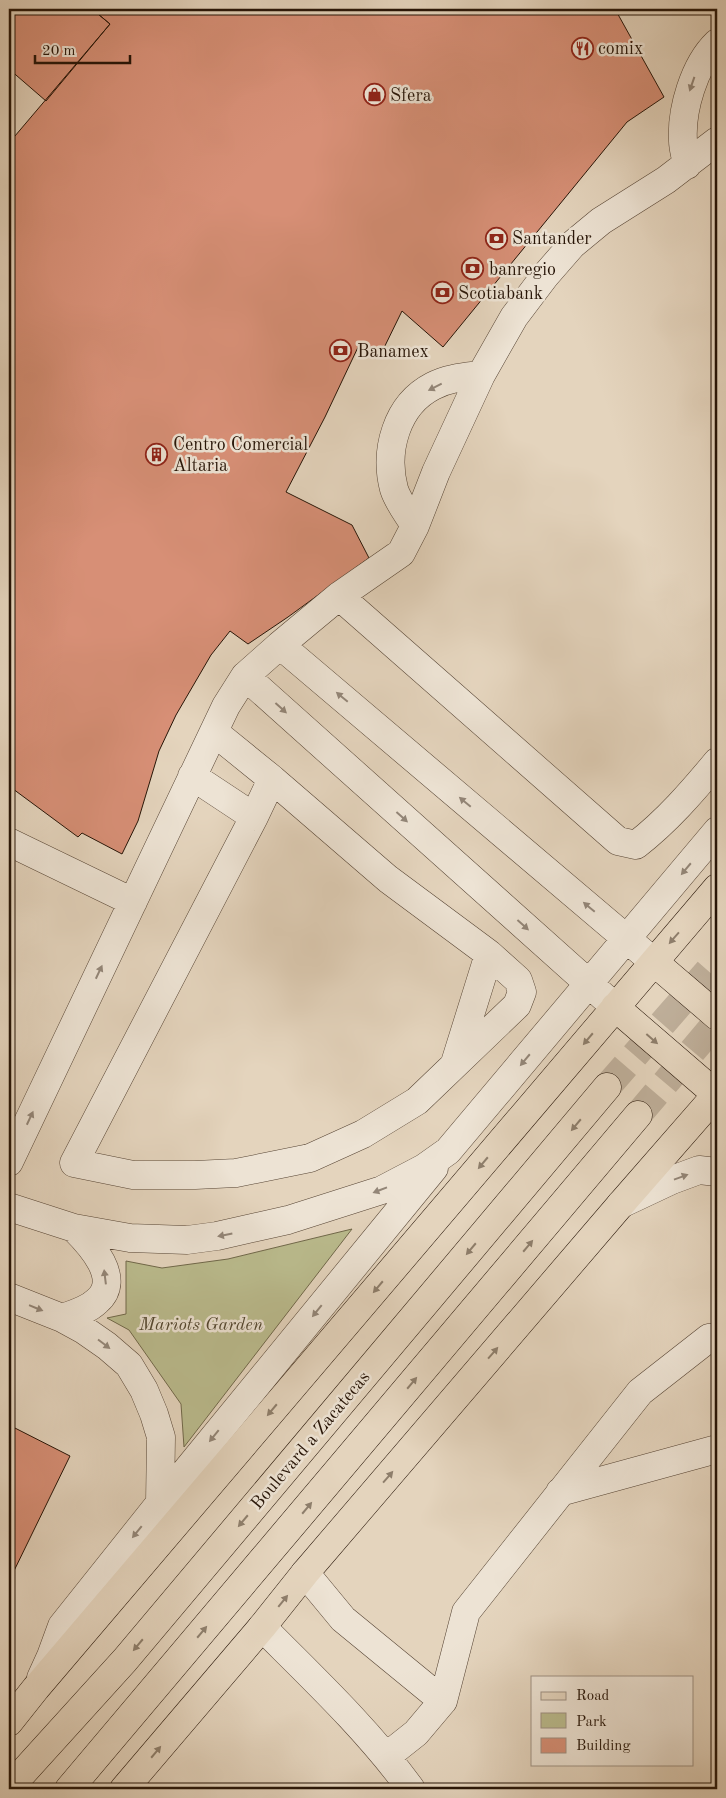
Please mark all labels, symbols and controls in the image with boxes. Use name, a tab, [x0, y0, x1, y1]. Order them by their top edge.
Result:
scale bar	[35, 32, 130, 64]
restaurant icon: comix	[570, 36, 594, 60]
place label: comix	[598, 40, 643, 58]
text: 20 m	[42, 44, 76, 59]
one-way arrow	[688, 77, 696, 92]
shop icon: Sfera	[362, 83, 386, 107]
place label: Sfera	[390, 87, 432, 105]
bank icon: Santander	[484, 226, 508, 250]
place label: Santander	[512, 230, 592, 248]
bank icon: banregio	[461, 257, 485, 281]
place label: banregio	[489, 261, 556, 279]
bank icon: Scotiabank	[430, 281, 454, 305]
place label: Scotiabank	[458, 285, 543, 303]
bank icon: Banamex	[329, 339, 353, 363]
place label: Banamex	[357, 343, 429, 361]
one-way arrow	[427, 383, 442, 391]
place label: Centro Comercial Altaria	[173, 436, 308, 475]
building icon: Centro Comercial Altaria	[145, 442, 169, 466]
one-way arrow	[336, 691, 348, 703]
one-way arrow	[275, 702, 287, 714]
one-way arrow	[460, 796, 472, 808]
one-way arrow	[396, 811, 408, 823]
one-way arrow	[680, 862, 691, 875]
one-way arrow	[583, 902, 596, 913]
one-way arrow	[517, 919, 529, 931]
one-way arrow	[668, 931, 680, 943]
one-way arrow	[95, 964, 104, 979]
one-way arrow	[583, 1032, 594, 1045]
one-way arrow	[646, 1033, 658, 1045]
one-way arrow	[520, 1054, 531, 1066]
one-way arrow	[26, 1111, 34, 1125]
one-way arrow	[570, 1118, 581, 1131]
one-way arrow	[477, 1156, 489, 1168]
one-way arrow	[674, 1173, 689, 1181]
one-way arrow	[373, 1187, 388, 1194]
one-way arrow	[217, 1231, 232, 1239]
one-way arrow	[522, 1240, 533, 1253]
one-way arrow	[466, 1243, 477, 1255]
one-way arrow	[101, 1269, 109, 1285]
one-way arrow	[372, 1280, 383, 1293]
one-way arrow	[28, 1304, 43, 1312]
one-way arrow	[311, 1304, 323, 1316]
park label: Mariots Garden	[138, 1316, 263, 1334]
one-way arrow	[97, 1339, 111, 1349]
one-way arrow	[488, 1347, 499, 1360]
street label: Boulevard a Zacatecas	[248, 1368, 374, 1513]
one-way arrow	[406, 1377, 417, 1390]
one-way arrow	[267, 1404, 278, 1417]
one-way arrow	[209, 1430, 220, 1443]
one-way arrow	[382, 1471, 393, 1484]
one-way arrow	[301, 1501, 312, 1514]
one-way arrow	[237, 1514, 248, 1527]
one-way arrow	[131, 1525, 142, 1538]
one-way arrow	[277, 1595, 288, 1608]
one-way arrow	[196, 1625, 207, 1638]
one-way arrow	[133, 1639, 144, 1651]
legend	[531, 1676, 694, 1766]
text: Road	[576, 1689, 610, 1704]
text: Park	[576, 1715, 607, 1730]
text: Building	[576, 1739, 631, 1754]
one-way arrow	[150, 1746, 161, 1759]

